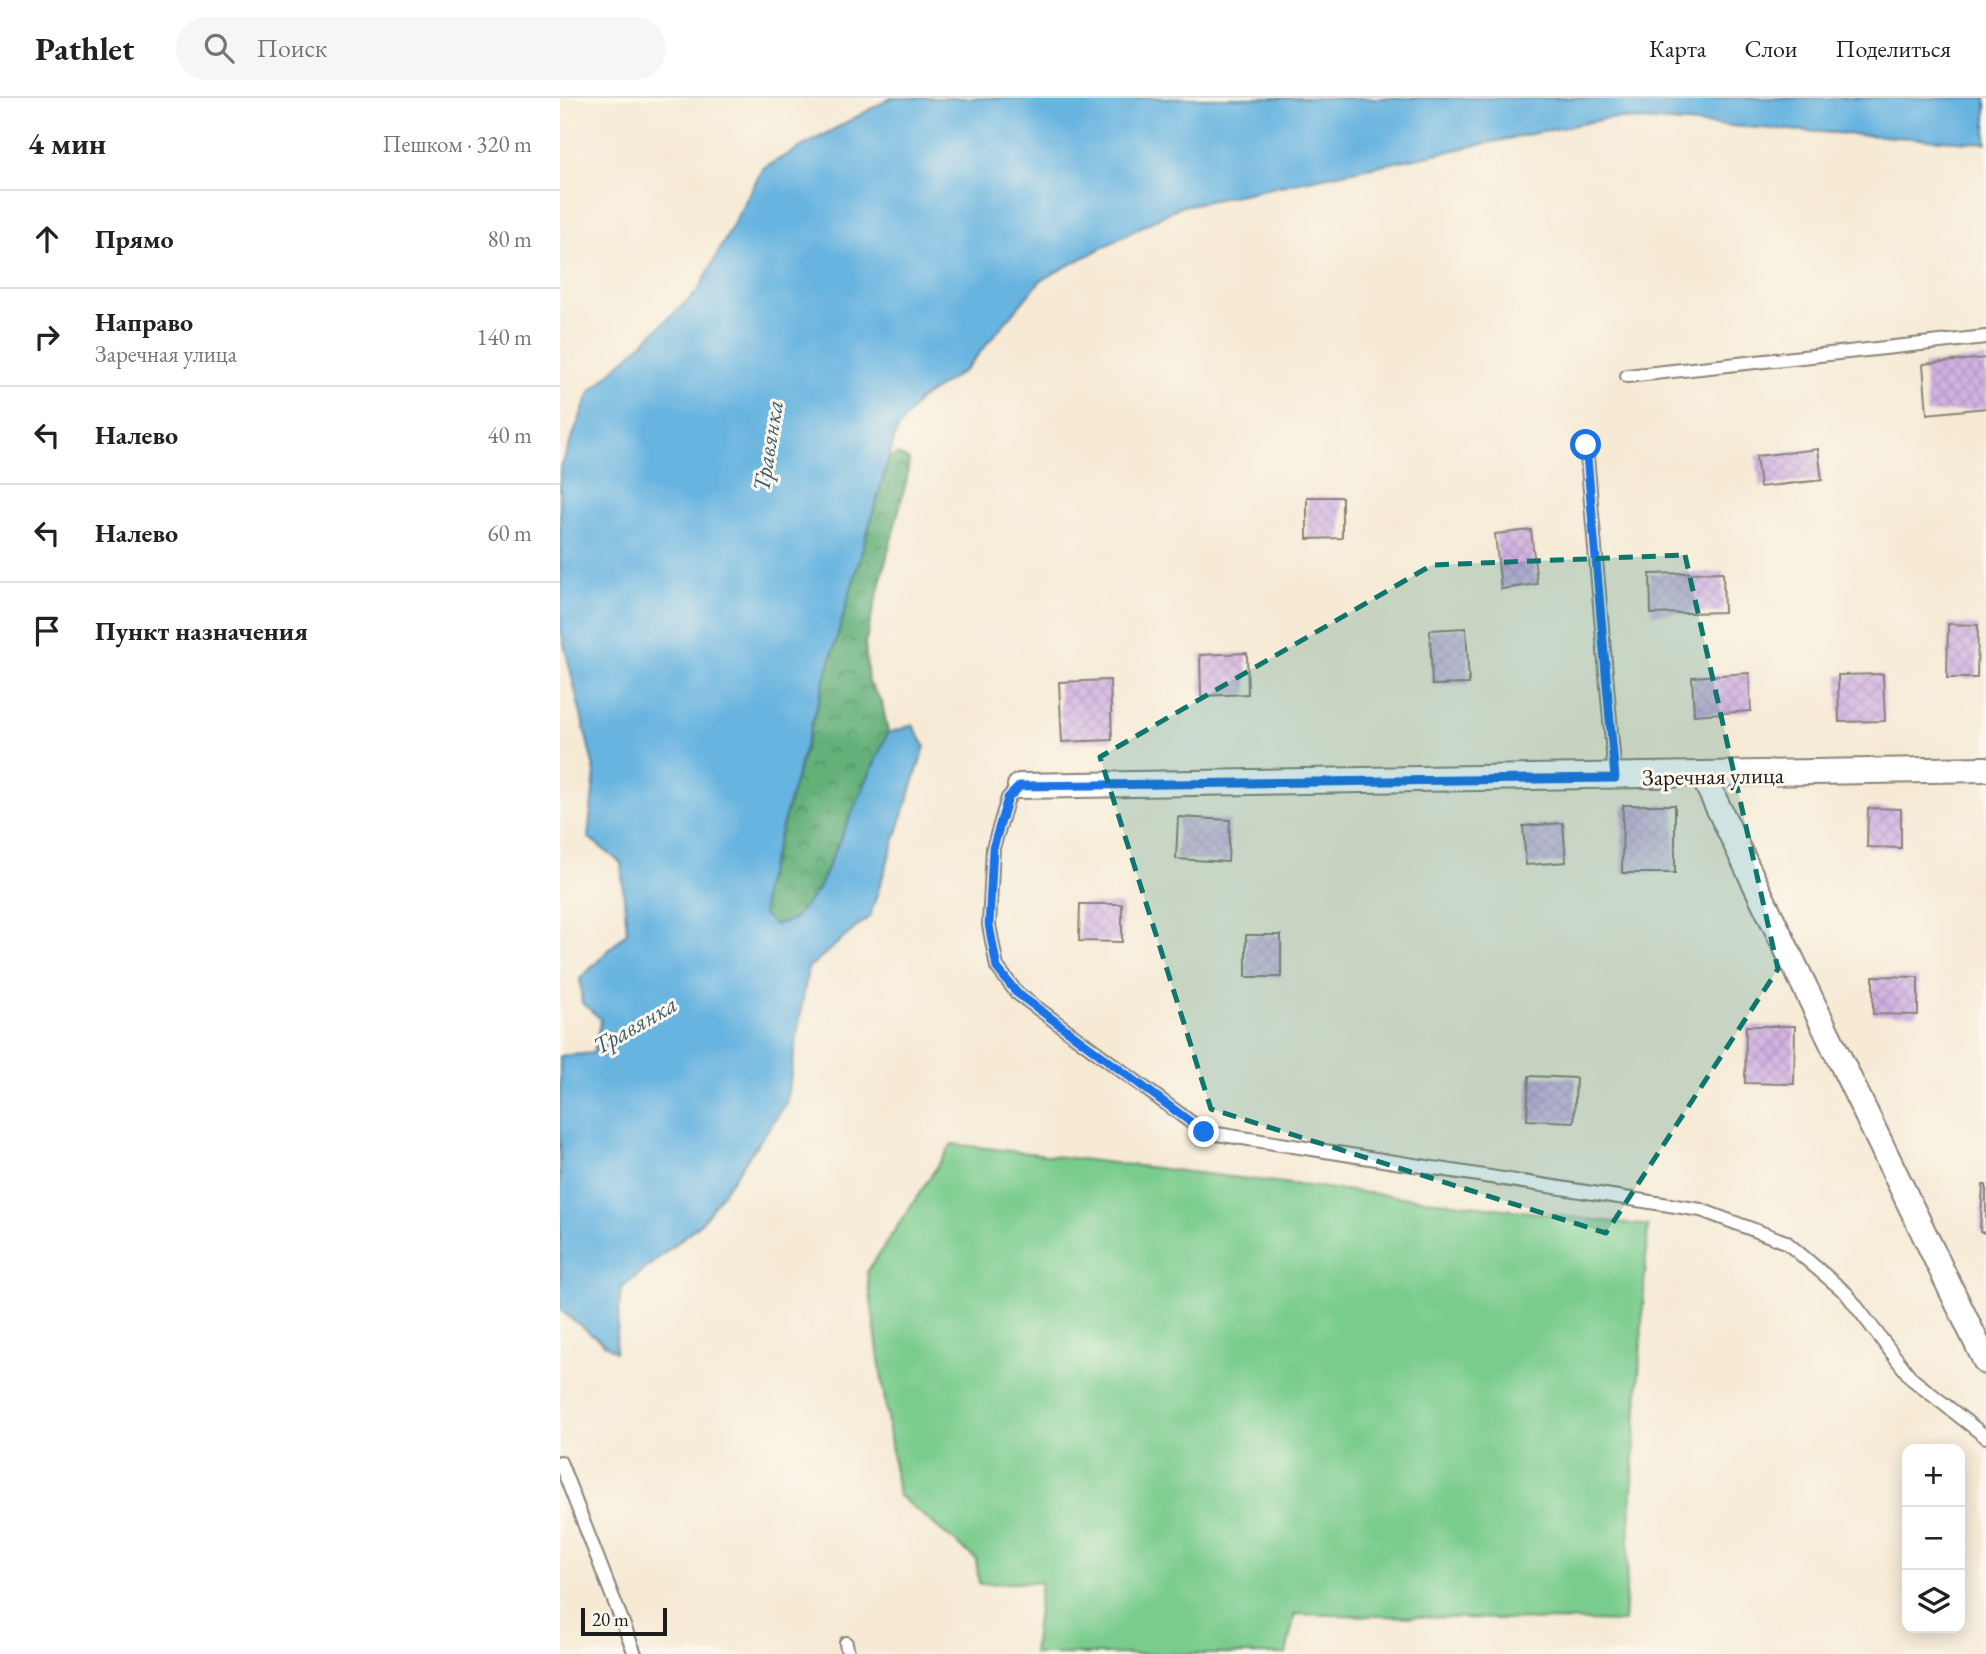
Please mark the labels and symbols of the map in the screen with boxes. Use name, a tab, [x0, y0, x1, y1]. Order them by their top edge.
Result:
water label: Травянка	[745, 398, 790, 494]
route start	[1570, 429, 1601, 460]
street label: Заречная улица	[1642, 760, 1785, 792]
water label: Травянка	[587, 988, 682, 1061]
route end	[1188, 1116, 1219, 1147]
scale bar	[581, 1605, 667, 1637]

